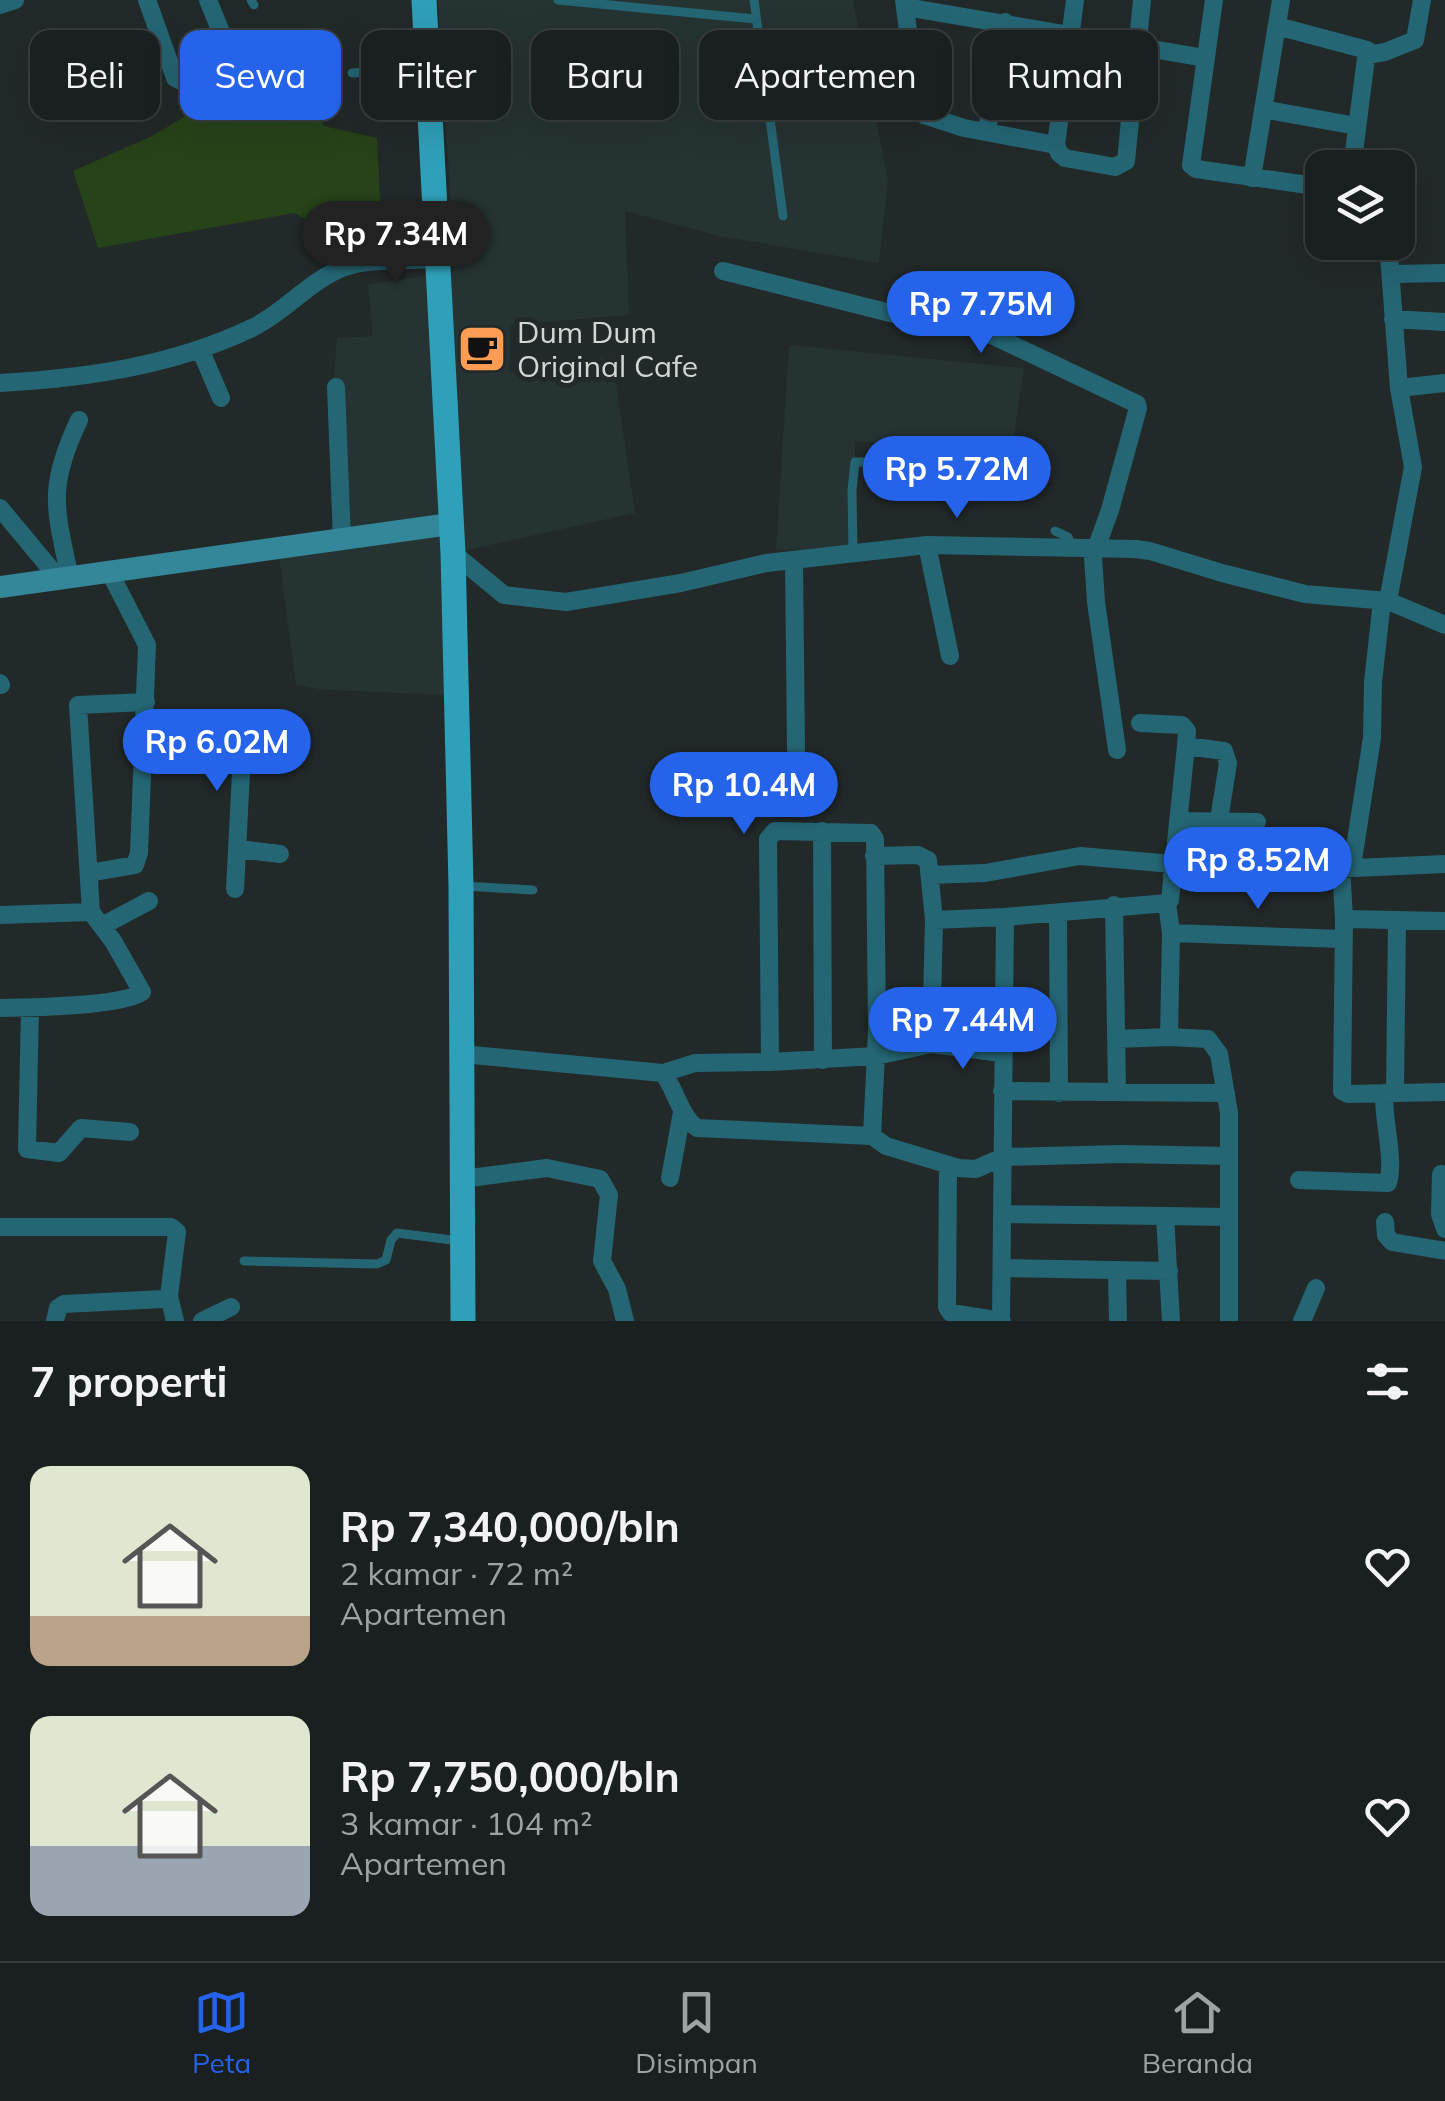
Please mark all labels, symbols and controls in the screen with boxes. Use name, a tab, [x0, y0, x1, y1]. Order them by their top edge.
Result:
chip: Beli	[30, 30, 160, 120]
chip: Sewa	[180, 30, 341, 120]
chip: Filter	[361, 30, 511, 120]
chip: Baru	[531, 30, 679, 120]
chip: Apartemen	[699, 30, 952, 120]
chip: Rumah	[972, 30, 1158, 120]
map controls	[1305, 150, 1415, 260]
button: layers	[1305, 150, 1415, 260]
pin: Rp 7.34M	[293, 201, 499, 286]
text: Rp 7.34M	[324, 213, 468, 253]
pin: Rp 7.75M	[878, 271, 1084, 356]
text: Rp 7.75M	[909, 283, 1053, 323]
place label: Dum Dum Original Cafe	[517, 313, 698, 385]
cafe icon: Dum Dum Original Cafe	[456, 323, 508, 375]
pin: Rp 5.72M	[854, 436, 1060, 521]
text: Rp 5.72M	[885, 448, 1029, 488]
pin: Rp 6.02M	[114, 709, 320, 794]
text: Rp 6.02M	[145, 721, 289, 761]
pin: Rp 10.4M	[641, 752, 847, 837]
text: Rp 10.4M	[672, 764, 816, 804]
pin: Rp 8.52M	[1155, 827, 1361, 912]
text: Rp 8.52M	[1186, 839, 1330, 879]
pin: Rp 7.44M	[860, 987, 1066, 1072]
text: Rp 7.44M	[891, 999, 1035, 1039]
icon: filters	[1360, 1354, 1415, 1409]
text: 7 properti	[30, 1355, 227, 1408]
text: Rp 7,340,000/bln	[340, 1500, 680, 1553]
icon: home	[110, 1506, 230, 1626]
icon: heart	[1360, 1539, 1415, 1594]
text: 2 kamar · 72 m²	[340, 1553, 573, 1593]
text: Apartemen	[340, 1593, 507, 1633]
text: Rp 7,750,000/bln	[340, 1750, 680, 1803]
icon: home	[110, 1756, 230, 1876]
icon: heart	[1360, 1789, 1415, 1844]
text: 3 kamar · 104 m²	[340, 1803, 592, 1843]
text: Apartemen	[340, 1843, 507, 1883]
tab: Peta	[192, 1985, 251, 2080]
tab: Disimpan	[635, 1985, 758, 2080]
tab: Beranda	[1142, 1985, 1253, 2080]

